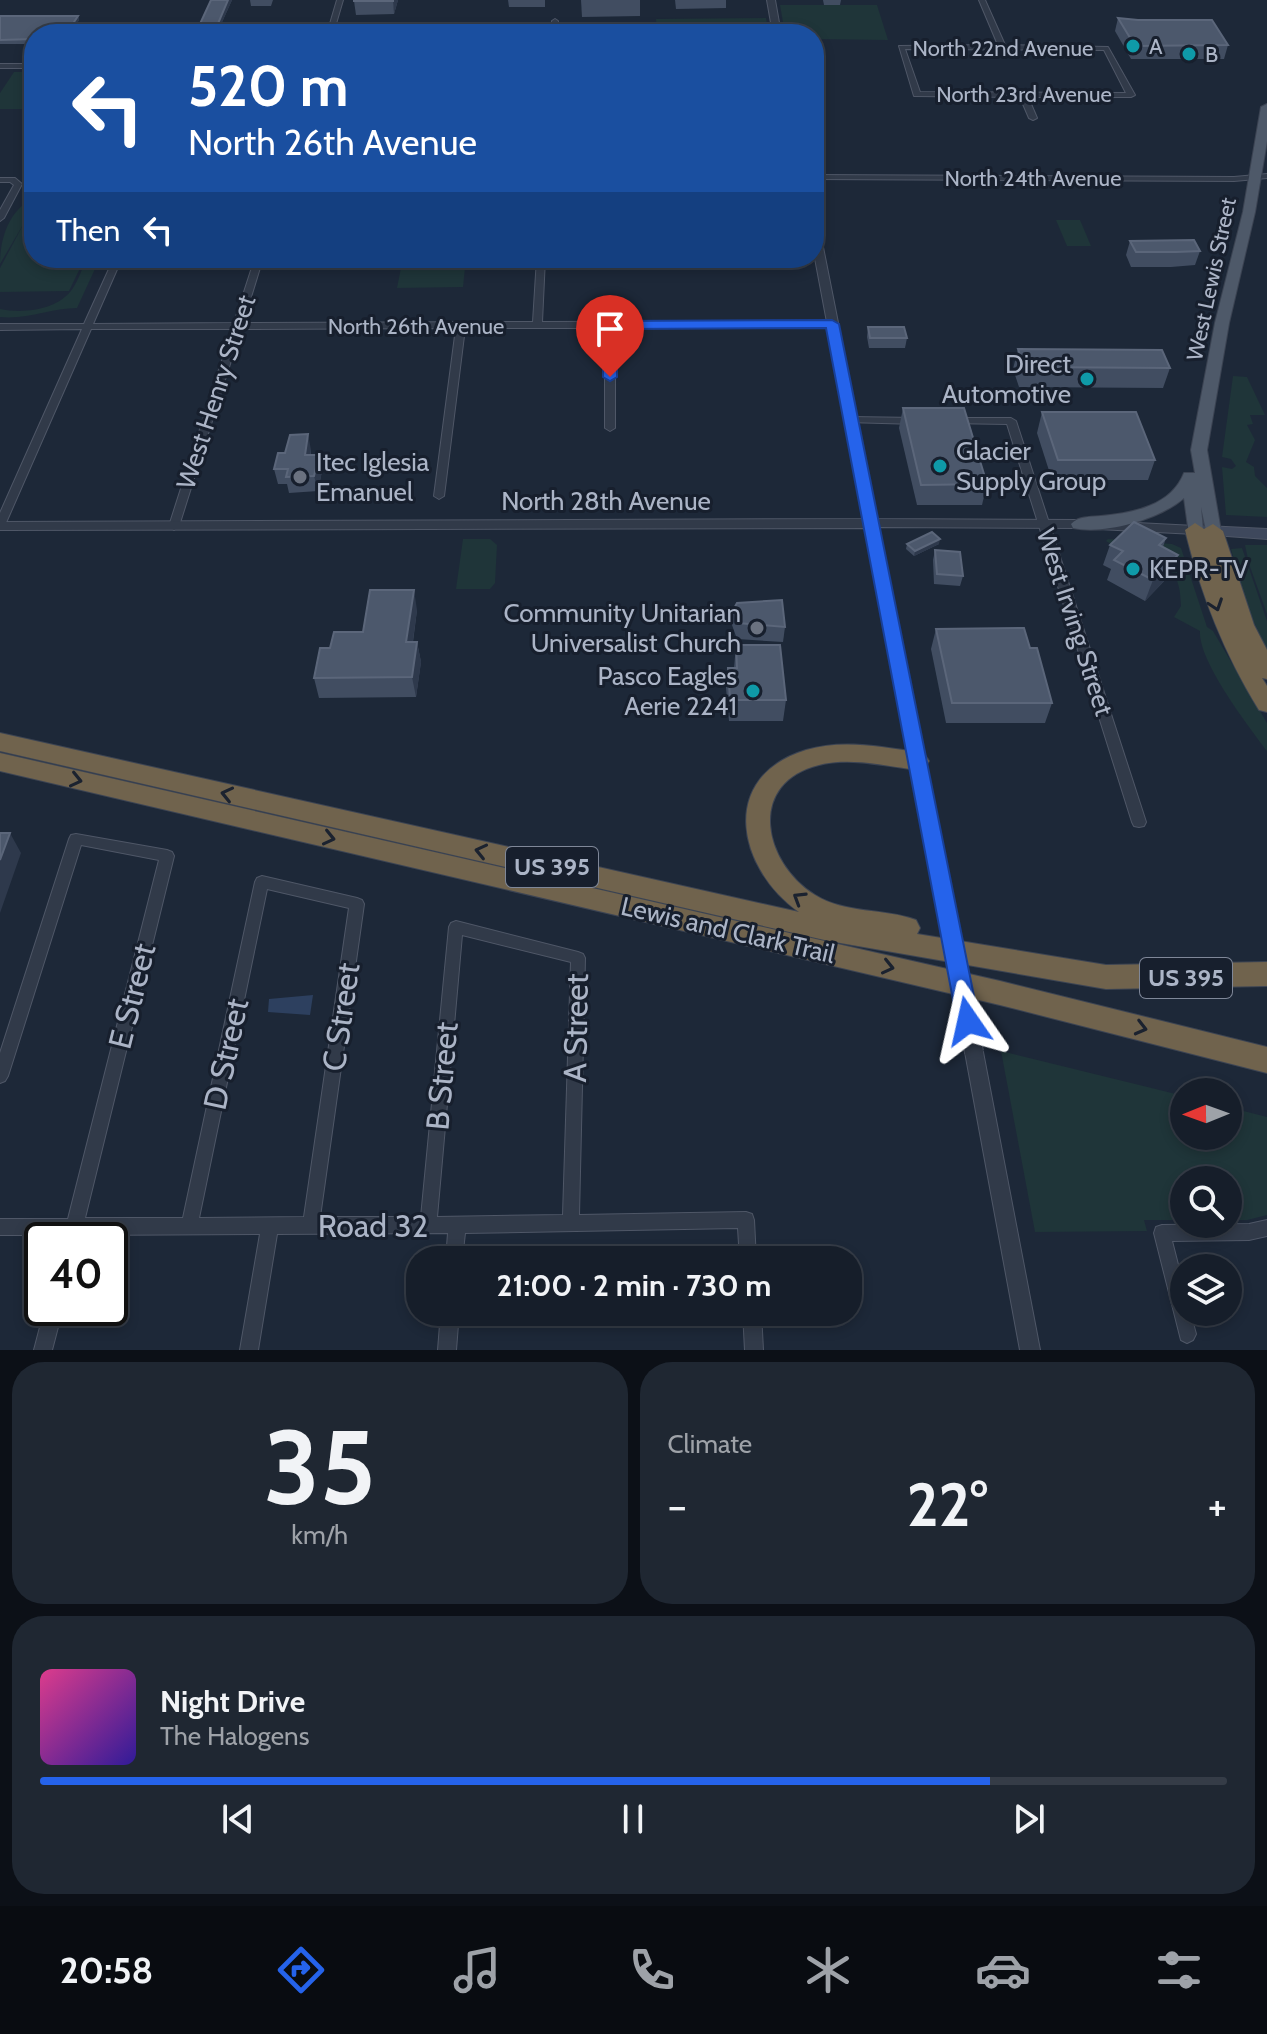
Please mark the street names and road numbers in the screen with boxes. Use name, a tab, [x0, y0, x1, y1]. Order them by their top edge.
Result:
street label: North 22nd Avenue	[913, 35, 1093, 62]
street label: North 23rd Avenue	[936, 81, 1112, 108]
street label: North 24th Avenue	[945, 165, 1121, 192]
street label: West Lewis Street	[1181, 195, 1242, 363]
street label: West Henry Street	[170, 291, 263, 493]
street label: North 26th Avenue	[328, 313, 504, 340]
street label: North 28th Avenue	[501, 485, 711, 517]
street label: West Irving Street	[1030, 524, 1120, 720]
road number: US 395	[506, 847, 598, 887]
street label: Lewis and Clark Trail	[618, 890, 838, 970]
street label: E Street	[100, 939, 163, 1053]
road number: US 395	[1140, 958, 1232, 998]
street label: C Street	[314, 960, 367, 1074]
street label: A Street	[555, 973, 596, 1083]
street label: D Street	[195, 995, 256, 1113]
street label: B Street	[417, 1020, 466, 1132]
street label: Road 32	[318, 1206, 428, 1245]

